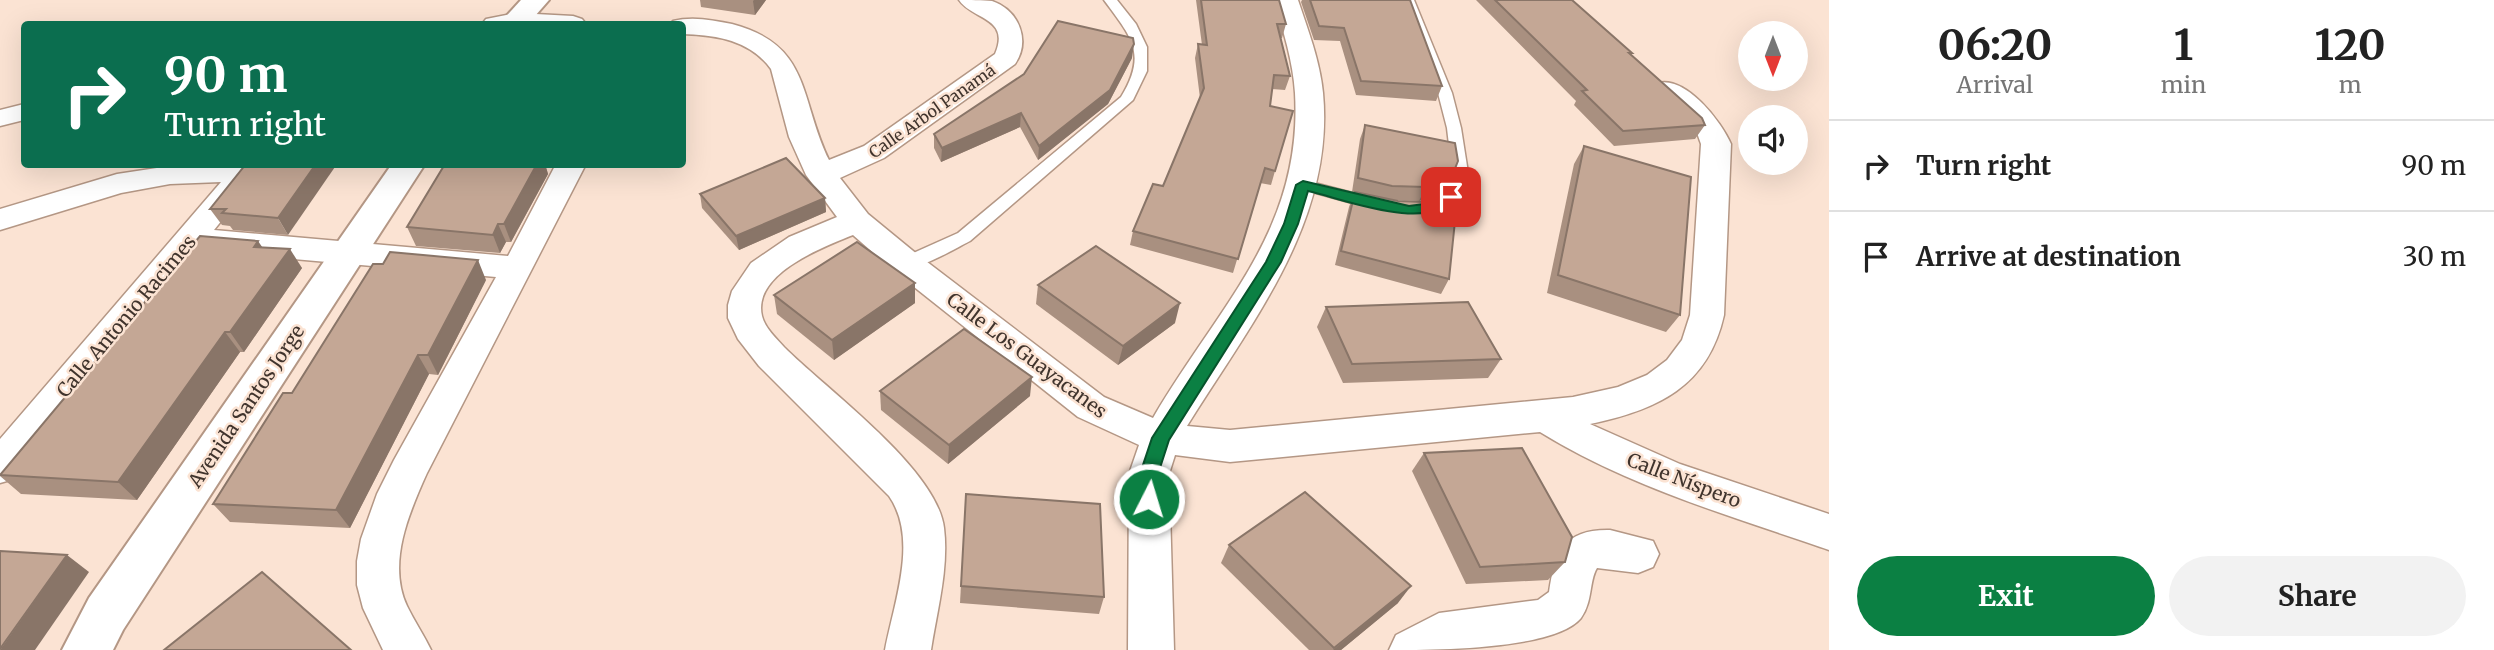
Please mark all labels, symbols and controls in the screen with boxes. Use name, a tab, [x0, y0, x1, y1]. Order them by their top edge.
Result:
text: 06:20	[1937, 19, 2052, 71]
text: 1	[2174, 19, 2193, 71]
text: 120	[2315, 19, 2386, 71]
north arrow	[1738, 21, 1808, 91]
map controls	[1738, 21, 1808, 175]
text: 90 m	[164, 44, 288, 105]
icon: right	[49, 49, 140, 140]
street label: Calle Arbol Panamá	[865, 60, 999, 162]
text: Arrival	[1956, 70, 2033, 99]
text: min	[2161, 70, 2206, 99]
text: m	[2339, 70, 2361, 99]
text: Turn right	[164, 105, 326, 145]
button: sound	[1738, 105, 1808, 175]
icon: right	[1857, 147, 1895, 185]
text: Turn right	[1916, 149, 2051, 182]
text: 90 m	[2402, 149, 2466, 182]
pin	[1421, 167, 1481, 227]
icon: arrive	[1432, 178, 1470, 216]
street label: Calle Antonio Racimes	[51, 230, 201, 402]
icon: arrive	[1857, 238, 1895, 276]
text: Arrive at destination	[1916, 240, 2181, 273]
text: 30 m	[2403, 240, 2466, 273]
street label: Calle Los Guayacanes	[942, 287, 1112, 423]
street label: Avenida Santos Jorge	[182, 320, 309, 493]
street label: Calle Níspero	[1624, 447, 1744, 513]
position arrow	[1112, 462, 1186, 536]
button: Exit	[1857, 556, 2155, 636]
button: Share	[2169, 556, 2466, 636]

